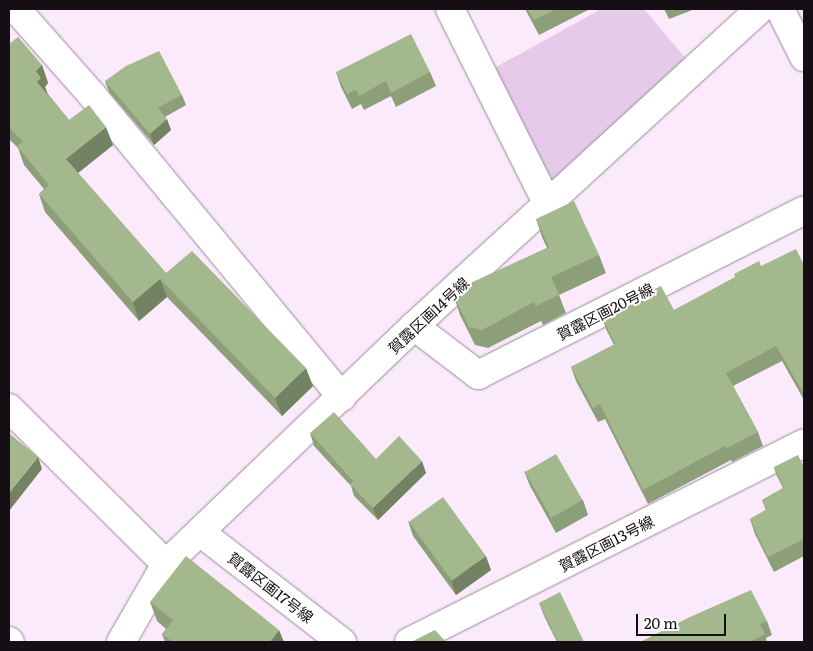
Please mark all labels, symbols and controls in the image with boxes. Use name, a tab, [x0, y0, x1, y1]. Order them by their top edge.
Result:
street label: 賀露区画14号線	[384, 273, 472, 357]
street label: 賀露区画20号線	[554, 279, 656, 343]
street label: 賀露区画13号線	[555, 511, 657, 575]
street label: 賀露区画17号線	[225, 548, 317, 626]
scale bar	[638, 604, 728, 636]
text: 20 m	[644, 611, 678, 634]

